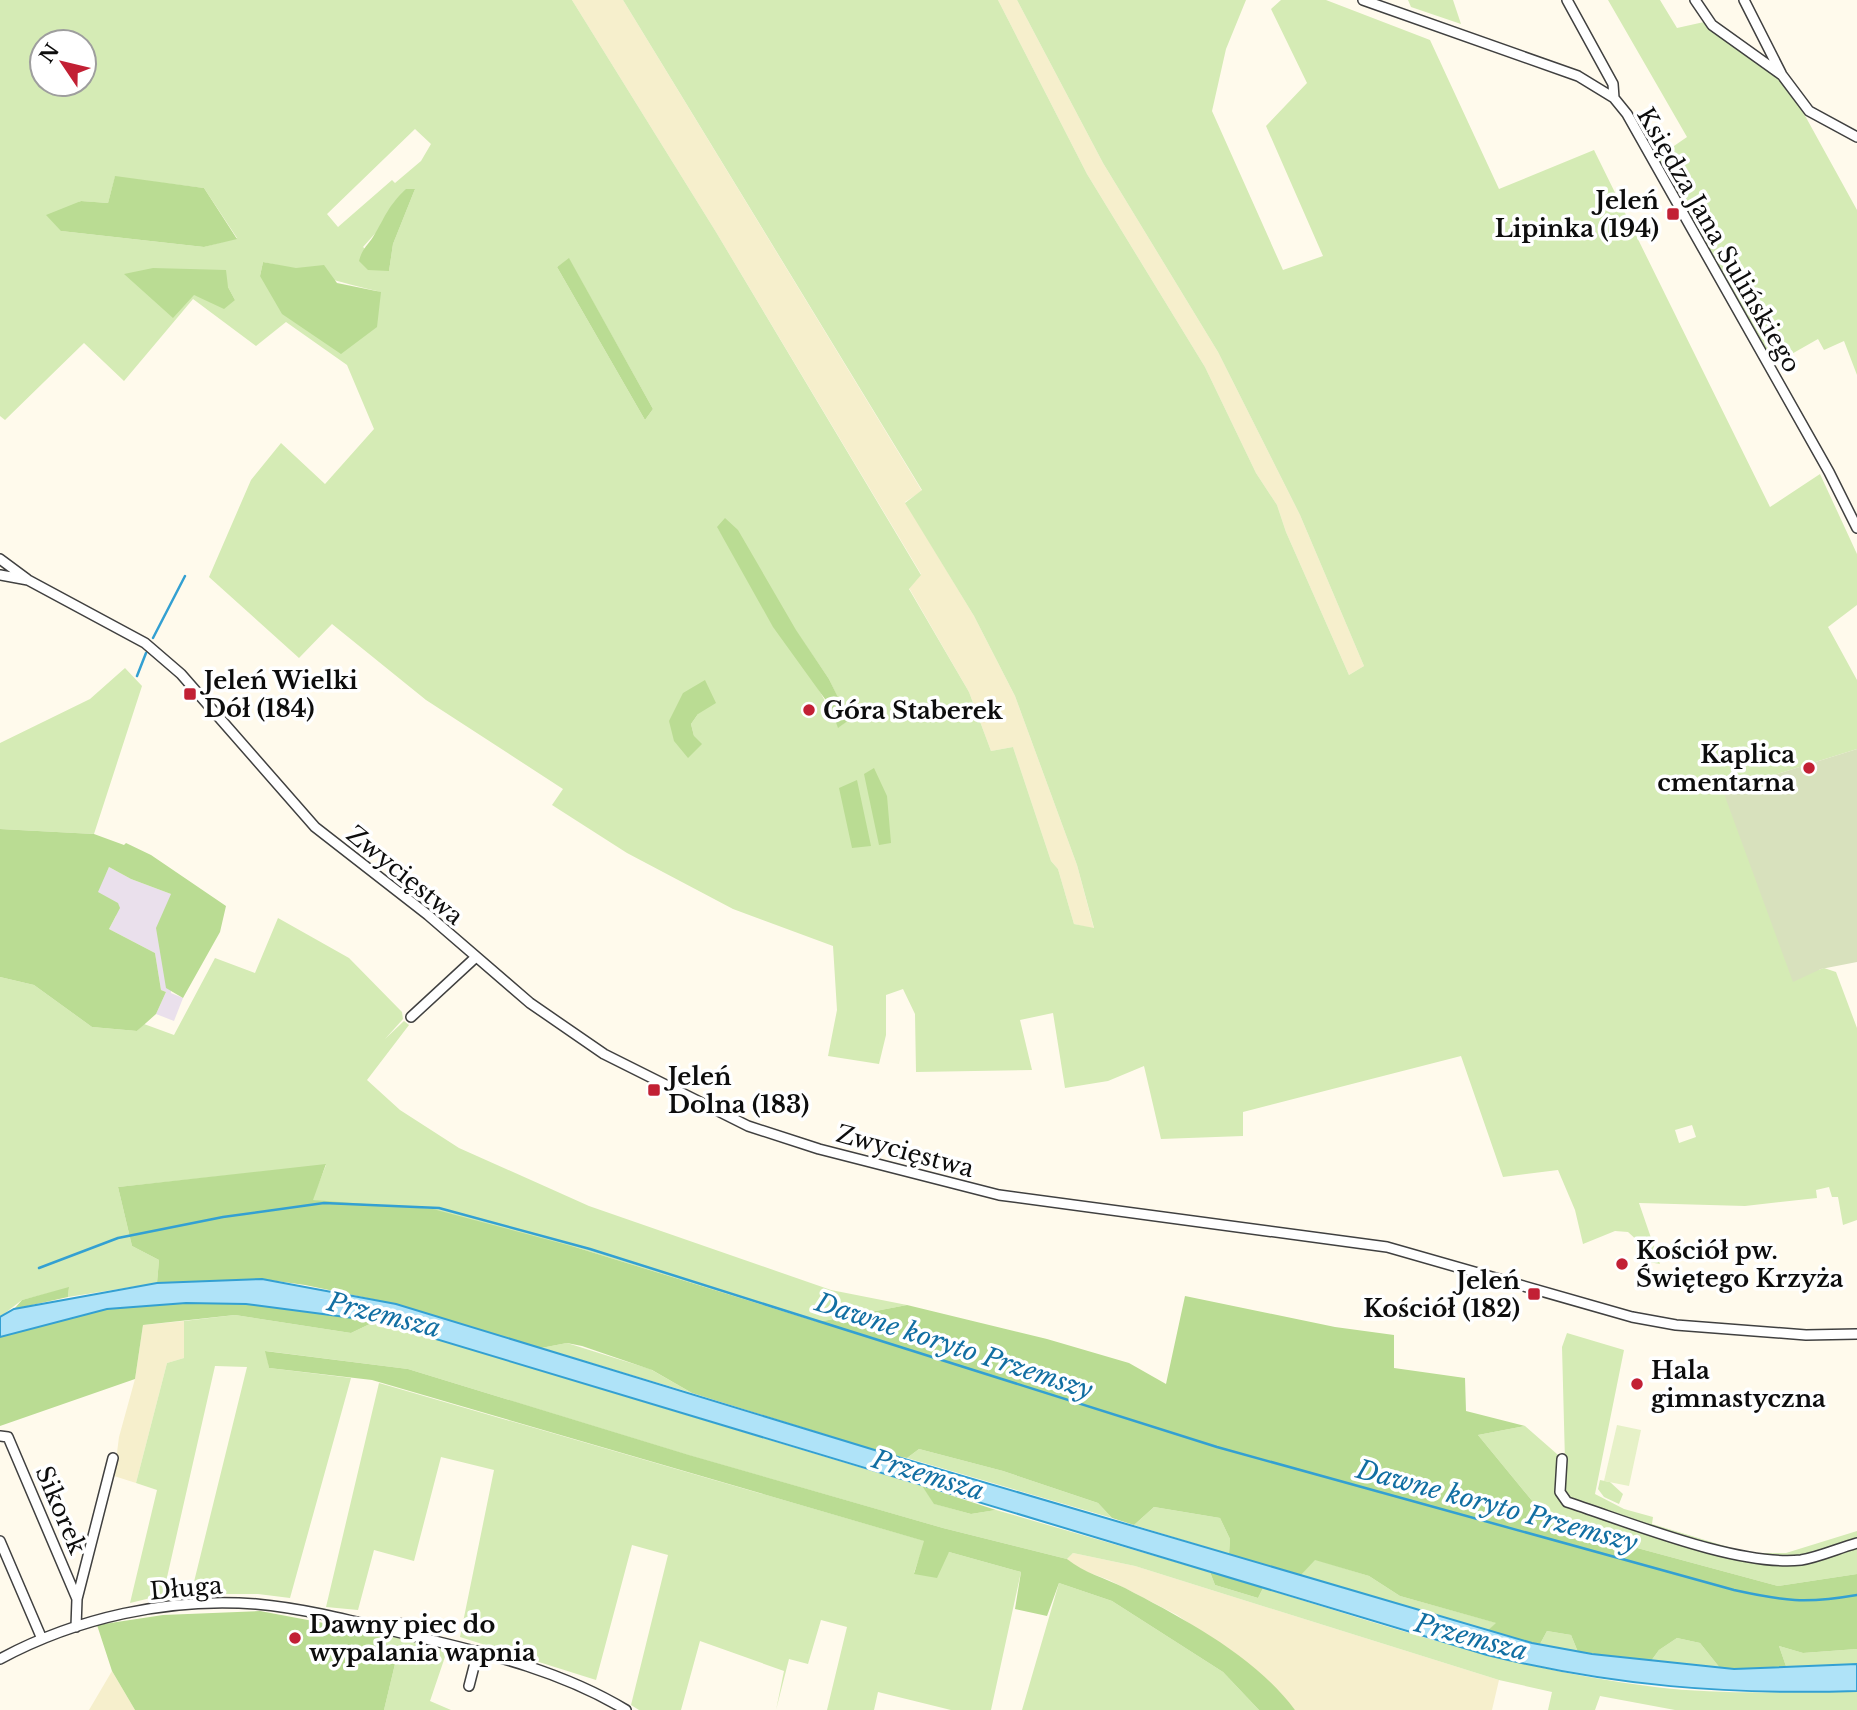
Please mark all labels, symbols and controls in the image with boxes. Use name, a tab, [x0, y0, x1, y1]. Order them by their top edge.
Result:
north arrow	[28, 28, 98, 98]
text: N	[35, 40, 64, 67]
street label: Księdza Jana Sulińskiego	[1631, 102, 1807, 378]
place label: Jeleń Lipinka (194)	[1495, 186, 1660, 243]
marker: Jeleń Lipinka (194)	[1665, 206, 1681, 222]
place label: Jeleń Wielki Dół (184)	[199, 666, 358, 723]
marker: Jeleń Wielki Dół (184)	[182, 686, 198, 702]
place label: Góra Staberek	[823, 696, 1004, 725]
marker: Góra Staberek	[801, 702, 817, 718]
place label: Kaplica cmentarna	[1657, 740, 1795, 797]
marker: Kaplica cmentarna	[1801, 760, 1817, 776]
street label: Zwycięstwa	[341, 819, 470, 931]
place label: Jeleń Dolna (183)	[663, 1062, 809, 1119]
marker: Jeleń Dolna (183)	[646, 1082, 662, 1098]
street label: Zwycięstwa	[833, 1119, 978, 1183]
place label: Kościół pw. Świętego Krzyża	[1636, 1236, 1844, 1293]
marker: Kościół pw. Świętego Krzyża	[1614, 1256, 1630, 1272]
place label: Jeleń Kościół (182)	[1363, 1266, 1521, 1323]
water label: Przemsza	[323, 1285, 444, 1344]
water label: Dawne koryto Przemszy	[810, 1286, 1097, 1406]
marker: Jeleń Kościół (182)	[1526, 1286, 1542, 1302]
place label: Hala gimnastyczna	[1651, 1356, 1826, 1413]
marker: Hala gimnastyczna	[1629, 1376, 1645, 1392]
water label: Przemsza	[867, 1443, 988, 1507]
water label: Dawne koryto Przemszy	[1352, 1453, 1642, 1559]
street label: Sikorek	[29, 1462, 93, 1559]
street label: Długa	[149, 1570, 224, 1606]
water label: Przemsza	[1410, 1606, 1531, 1667]
place label: Dawny piec do wypalania wapnia	[309, 1610, 536, 1667]
marker: Dawny piec do wypalania wapnia	[287, 1630, 303, 1646]

